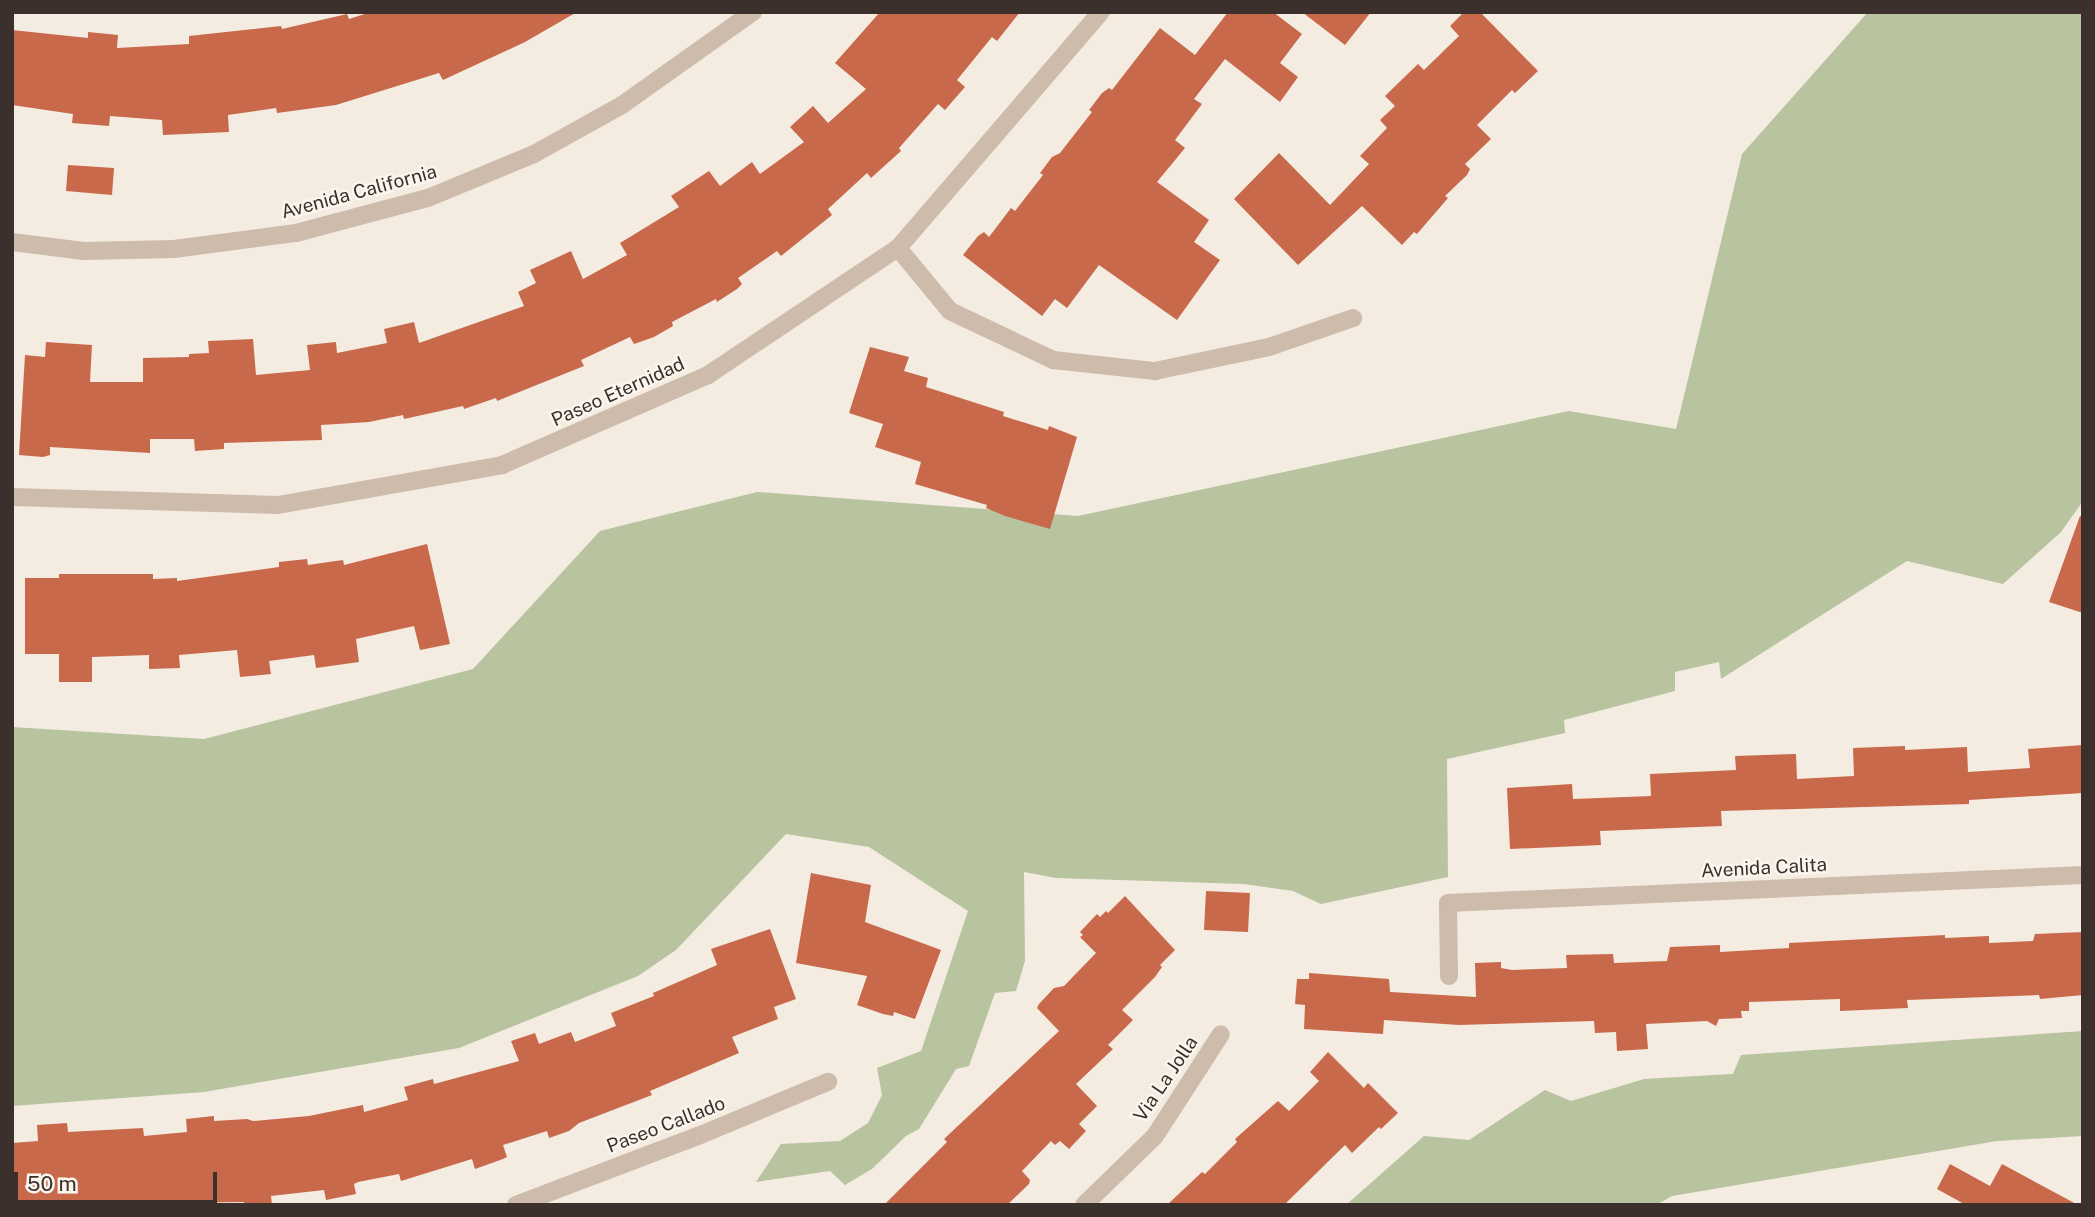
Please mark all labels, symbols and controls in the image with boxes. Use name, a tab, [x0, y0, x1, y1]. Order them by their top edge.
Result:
street label: Avenida California	[279, 160, 439, 224]
street label: Paseo Eternidad	[548, 352, 688, 432]
street label: Avenida Calita	[1700, 853, 1828, 883]
street label: Via La Jolla	[1129, 1032, 1203, 1126]
street label: Paseo Callado	[603, 1092, 729, 1158]
scale bar	[18, 1158, 220, 1202]
text: 50 m	[27, 1171, 77, 1196]

